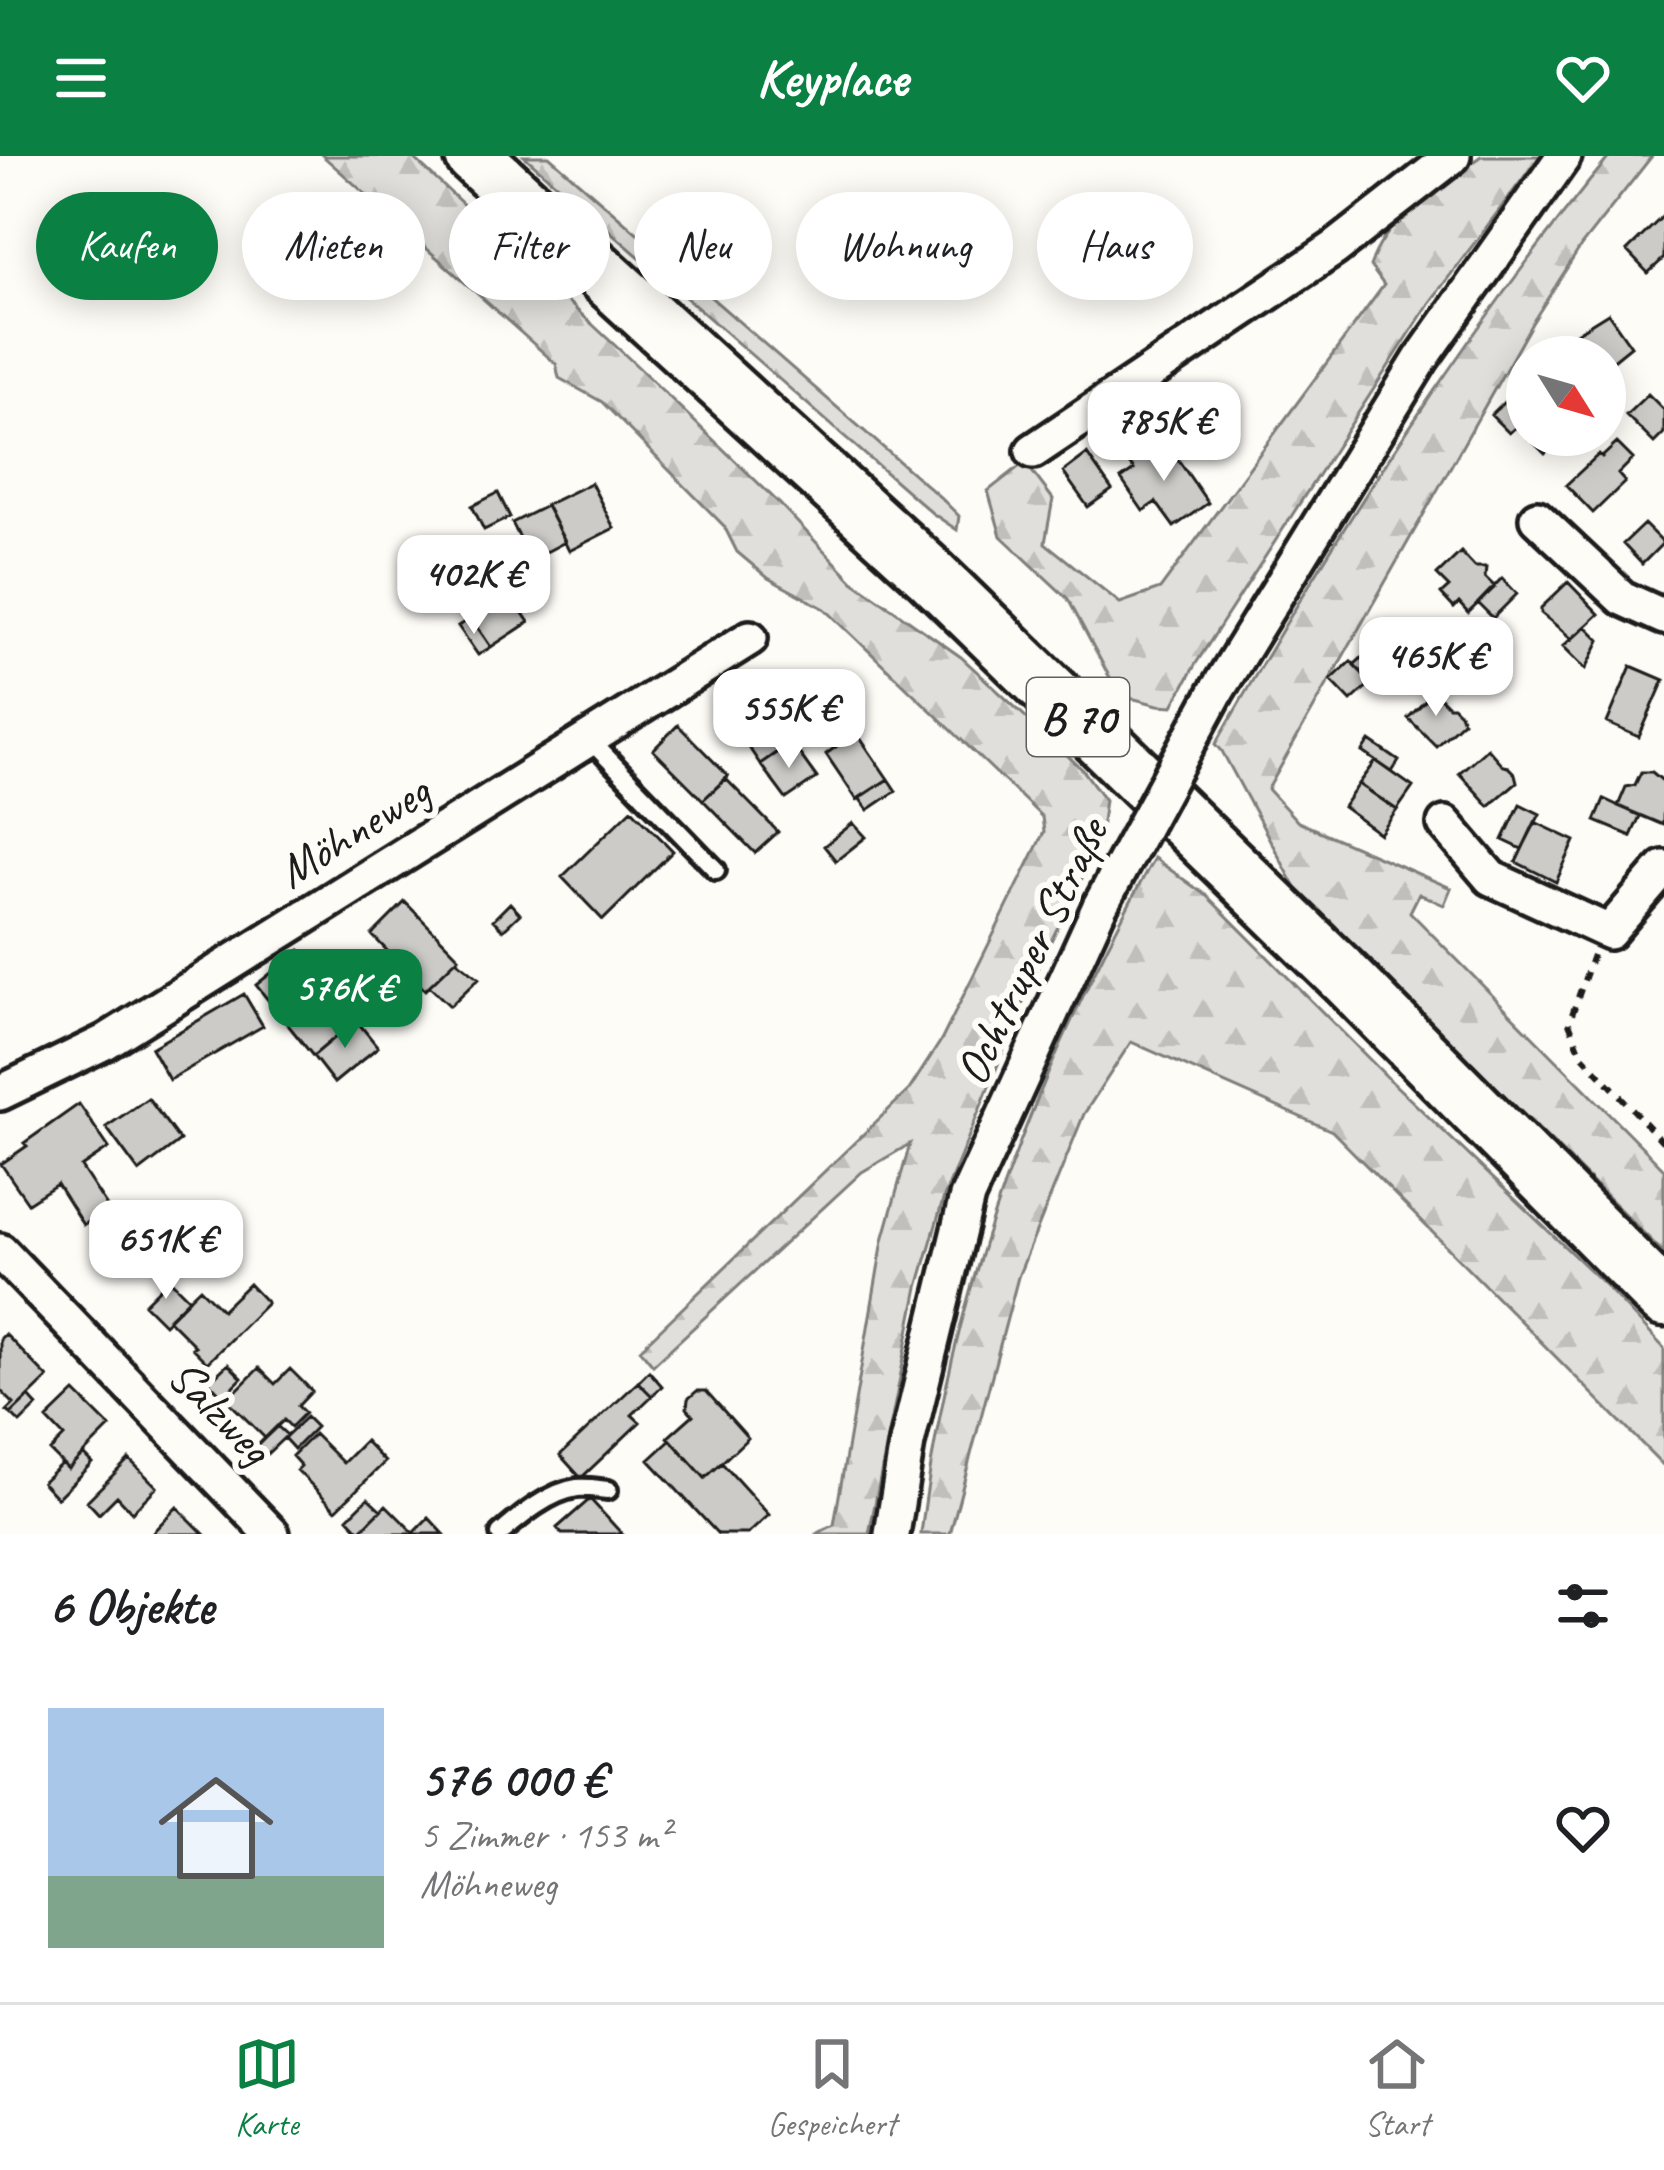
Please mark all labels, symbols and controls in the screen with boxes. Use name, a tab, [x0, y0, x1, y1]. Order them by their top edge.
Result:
text: Keyplace	[756, 44, 908, 112]
icon: menu	[48, 45, 114, 111]
icon: heart	[1550, 45, 1616, 111]
chip: Kaufen	[36, 192, 218, 300]
chip: Mieten	[242, 192, 425, 300]
chip: Filter	[449, 192, 610, 300]
chip: Neu	[634, 192, 772, 300]
chip: Wohnung	[796, 192, 1013, 300]
chip: Haus	[1037, 192, 1193, 300]
north arrow	[1506, 336, 1626, 456]
map controls	[1506, 336, 1626, 456]
pin: 785K €	[1066, 382, 1262, 484]
text: 785K €	[1115, 396, 1213, 445]
pin: 402K €	[376, 535, 572, 637]
text: 402K €	[424, 549, 524, 598]
pin: 465K €	[1338, 617, 1534, 719]
text: 465K €	[1386, 631, 1486, 680]
pin: 555K €	[691, 669, 887, 771]
road number: B 70	[1027, 678, 1129, 756]
text: 555K €	[740, 683, 838, 732]
street label: Möhneweg	[266, 760, 443, 901]
street label: Ochtruper Straße	[941, 806, 1122, 1094]
pin: 576K €	[247, 949, 443, 1051]
text: 576K €	[295, 963, 395, 1012]
pin: 651K €	[68, 1200, 264, 1302]
text: 651K €	[116, 1214, 216, 1263]
street label: Salzweg	[155, 1346, 286, 1479]
icon: filters	[1550, 1573, 1616, 1639]
text: 6 Objekte	[48, 1574, 214, 1638]
text: 576 000 €	[420, 1747, 605, 1811]
icon: home	[144, 1756, 288, 1900]
icon: heart	[1550, 1795, 1616, 1861]
text: 5 Zimmer · 153 m²	[420, 1811, 670, 1860]
text: Möhneweg	[420, 1860, 557, 1909]
tab: Karte	[234, 2031, 300, 2145]
tab: Gespeichert	[768, 2031, 896, 2145]
tab: Start	[1364, 2031, 1430, 2145]

